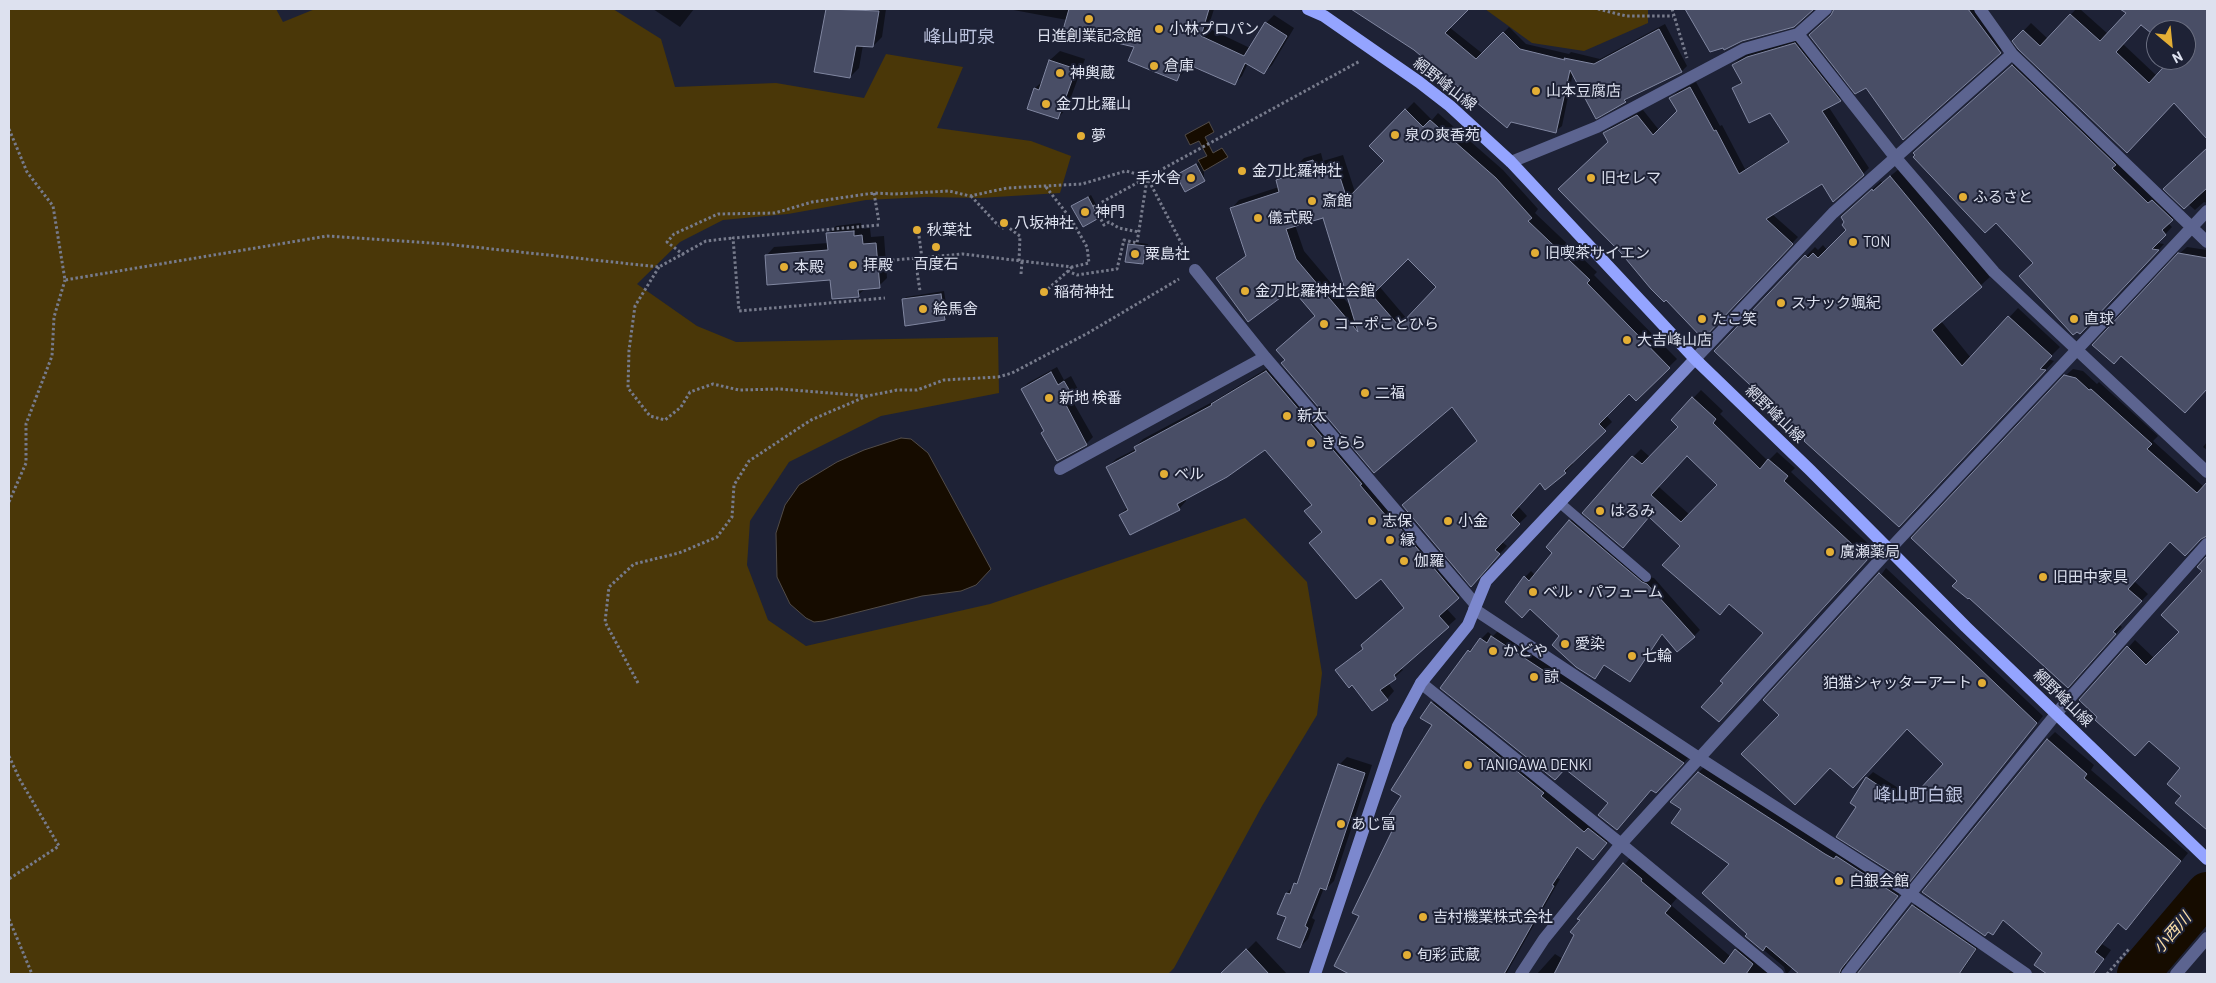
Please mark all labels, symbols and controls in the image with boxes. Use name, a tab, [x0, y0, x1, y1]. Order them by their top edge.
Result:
marker: 日進創業記念館	[1083, 13, 1095, 25]
place label: 小林プロパン	[1169, 20, 1259, 38]
north arrow	[2146, 20, 2196, 70]
marker: 小林プロパン	[1153, 23, 1165, 35]
district label: 峰山町泉	[923, 26, 995, 48]
place label: 日進創業記念館	[1037, 27, 1141, 45]
text: N	[2170, 48, 2186, 67]
street label: 網野峰山線	[1410, 54, 1480, 114]
place label: 倉庫	[1164, 57, 1194, 75]
marker: 倉庫	[1148, 60, 1160, 72]
place label: 神輿蔵	[1070, 64, 1115, 82]
marker: 神輿蔵	[1054, 67, 1066, 79]
place label: 山本豆腐店	[1546, 82, 1621, 100]
marker: 山本豆腐店	[1530, 85, 1542, 97]
place label: 金刀比羅山	[1056, 95, 1131, 113]
marker: 金刀比羅山	[1040, 98, 1052, 110]
place label: 泉の爽香苑	[1405, 126, 1480, 144]
place label: 夢	[1091, 127, 1106, 145]
marker: 泉の爽香苑	[1389, 129, 1401, 141]
marker: 夢	[1075, 130, 1087, 142]
place label: 金刀比羅神社	[1252, 162, 1342, 180]
marker: 金刀比羅神社	[1236, 165, 1248, 177]
place label: 手水舎	[1136, 169, 1181, 187]
place label: 旧セレマ	[1601, 169, 1661, 187]
marker: 手水舎	[1185, 172, 1197, 184]
marker: 旧セレマ	[1585, 172, 1597, 184]
place label: ふるさと	[1973, 188, 2033, 206]
marker: ふるさと	[1957, 191, 1969, 203]
place label: 斎館	[1322, 192, 1352, 210]
marker: 斎館	[1306, 195, 1318, 207]
place label: 神門	[1095, 203, 1125, 221]
marker: 神門	[1079, 206, 1091, 218]
place label: 儀式殿	[1268, 209, 1313, 227]
marker: 儀式殿	[1252, 212, 1264, 224]
place label: 八坂神社	[1014, 214, 1074, 232]
marker: 八坂神社	[998, 217, 1010, 229]
place label: 秋葉社	[927, 221, 972, 239]
marker: 秋葉社	[911, 224, 923, 236]
place label: TON	[1863, 233, 1890, 251]
marker: TON	[1847, 236, 1859, 248]
marker: 百度石	[930, 241, 942, 253]
place label: 旧喫茶サイエン	[1545, 244, 1650, 262]
place label: 粟島社	[1145, 245, 1190, 263]
marker: 旧喫茶サイエン	[1529, 247, 1541, 259]
marker: 粟島社	[1129, 248, 1141, 260]
place label: 百度石	[914, 255, 958, 273]
place label: 拝殿	[863, 256, 893, 274]
place label: 本殿	[794, 258, 824, 276]
marker: 拝殿	[847, 259, 859, 271]
marker: 本殿	[778, 261, 790, 273]
place label: 金刀比羅神社会館	[1255, 282, 1375, 300]
place label: 稲荷神社	[1054, 283, 1114, 301]
marker: 金刀比羅神社会館	[1239, 285, 1251, 297]
marker: 稲荷神社	[1038, 286, 1050, 298]
place label: スナック颯紀	[1791, 294, 1881, 312]
marker: スナック颯紀	[1775, 297, 1787, 309]
place label: 絵馬舎	[933, 300, 978, 318]
marker: 絵馬舎	[917, 303, 929, 315]
place label: たこ笑	[1712, 310, 1757, 328]
place label: 直球	[2084, 310, 2114, 328]
marker: たこ笑	[1696, 313, 1708, 325]
marker: 直球	[2068, 313, 2080, 325]
place label: コーポことひら	[1334, 315, 1439, 333]
marker: コーポことひら	[1318, 318, 1330, 330]
place label: 大吉峰山店	[1637, 331, 1712, 349]
marker: 大吉峰山店	[1621, 334, 1633, 346]
street label: 網野峰山線	[1742, 381, 1808, 447]
place label: 二福	[1375, 384, 1405, 402]
marker: 二福	[1359, 387, 1371, 399]
place label: 新地 検番	[1059, 389, 1122, 407]
marker: 新地 検番	[1043, 392, 1055, 404]
place label: 新太	[1297, 407, 1327, 425]
marker: 新太	[1281, 410, 1293, 422]
place label: きらら	[1321, 434, 1366, 452]
marker: きらら	[1305, 437, 1317, 449]
place label: ベル	[1174, 465, 1204, 483]
marker: ベル	[1158, 468, 1170, 480]
place label: はるみ	[1610, 502, 1655, 520]
marker: はるみ	[1594, 505, 1606, 517]
place label: 志保	[1382, 512, 1412, 530]
place label: 小金	[1458, 512, 1488, 530]
marker: 志保	[1366, 515, 1378, 527]
marker: 小金	[1442, 515, 1454, 527]
place label: 縁	[1400, 531, 1415, 549]
marker: 縁	[1384, 534, 1396, 546]
place label: 廣瀬薬局	[1840, 543, 1900, 561]
marker: 廣瀬薬局	[1824, 546, 1836, 558]
place label: 伽羅	[1414, 552, 1444, 570]
marker: 伽羅	[1398, 555, 1410, 567]
place label: 旧田中家具	[2053, 568, 2128, 586]
marker: 旧田中家具	[2037, 571, 2049, 583]
place label: ベル・パフューム	[1543, 583, 1663, 601]
marker: ベル・パフューム	[1527, 586, 1539, 598]
place label: 愛染	[1575, 635, 1605, 653]
marker: 愛染	[1559, 638, 1571, 650]
place label: かどや	[1503, 642, 1548, 660]
marker: かどや	[1487, 645, 1499, 657]
place label: 七輪	[1642, 647, 1672, 665]
marker: 七輪	[1626, 650, 1638, 662]
street label: 網野峰山線	[2030, 665, 2096, 731]
place label: 諒	[1544, 668, 1559, 686]
marker: 諒	[1528, 671, 1540, 683]
place label: 狛猫シャッターアート	[1823, 674, 1972, 692]
marker: 狛猫シャッターアート	[1976, 677, 1988, 689]
place label: TANIGAWA DENKI	[1478, 756, 1592, 774]
marker: TANIGAWA DENKI	[1462, 759, 1474, 771]
district label: 峰山町白銀	[1873, 784, 1963, 806]
place label: あじ冨	[1351, 815, 1396, 833]
marker: あじ冨	[1335, 818, 1347, 830]
place label: 白銀会館	[1849, 872, 1909, 890]
marker: 白銀会館	[1833, 875, 1845, 887]
place label: 吉村機業株式会社	[1433, 908, 1553, 926]
water label: 小西川	[2149, 909, 2195, 957]
marker: 吉村機業株式会社	[1417, 911, 1429, 923]
place label: 旬彩 武蔵	[1417, 946, 1480, 964]
marker: 旬彩 武蔵	[1401, 949, 1413, 961]

